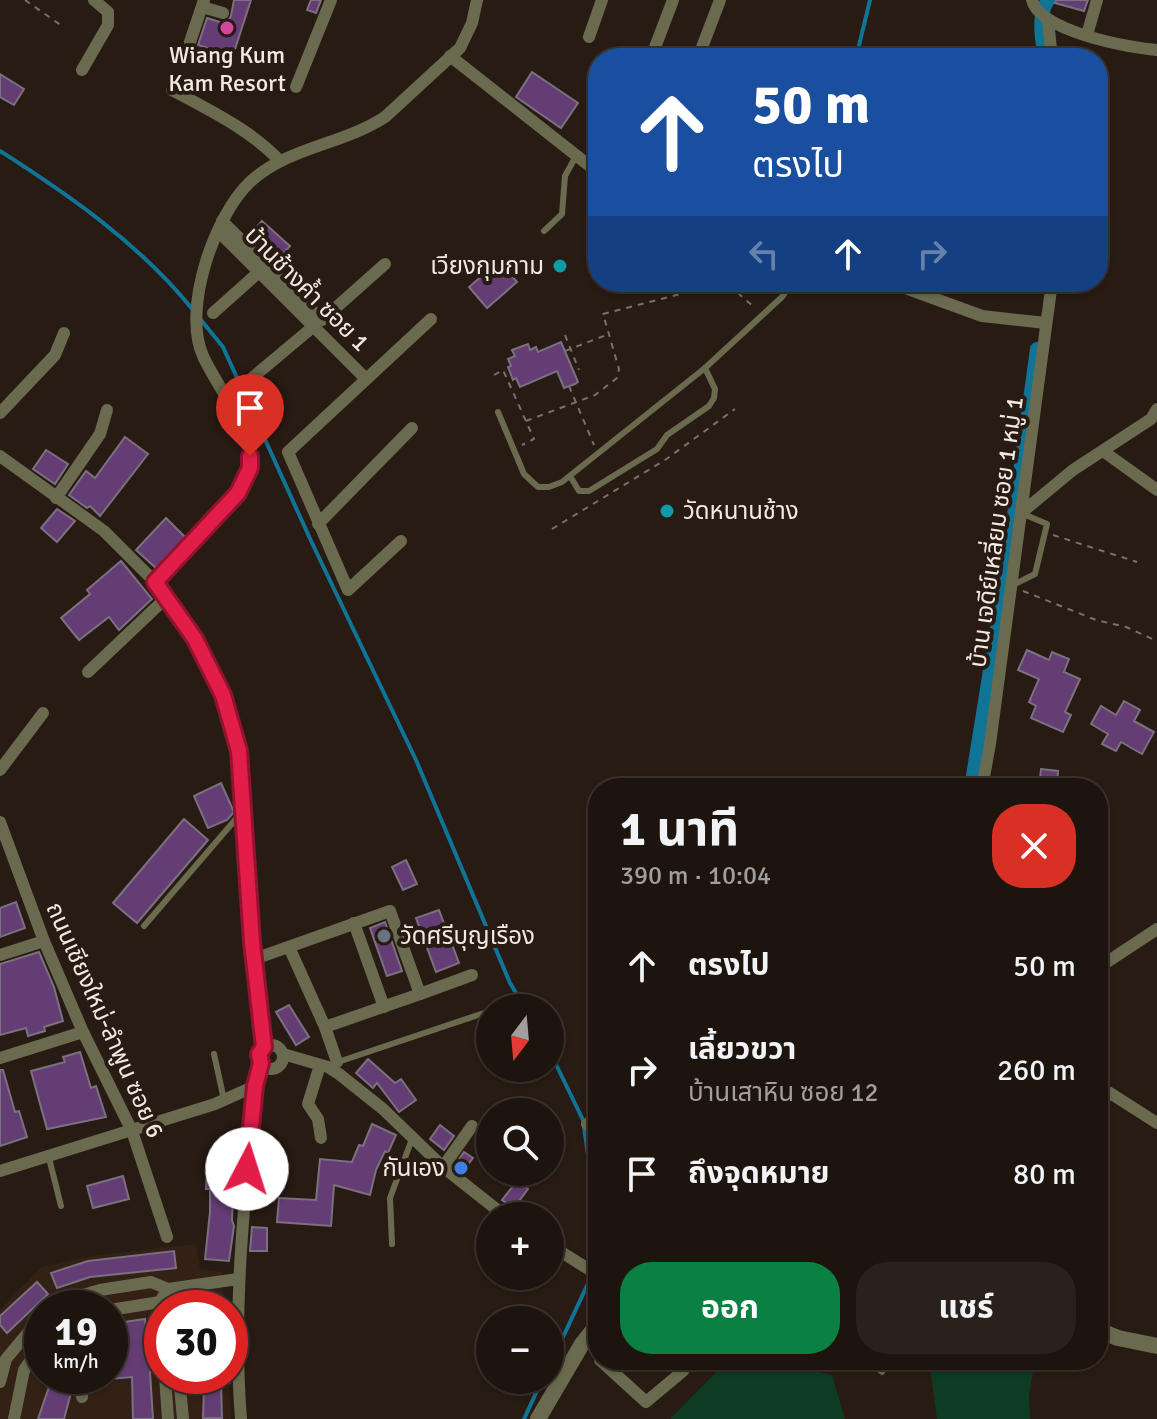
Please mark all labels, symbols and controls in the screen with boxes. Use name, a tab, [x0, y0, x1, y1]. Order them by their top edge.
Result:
marker: Wiang Kum Kam Resort	[218, 19, 236, 37]
place label: Wiang Kum Kam Resort	[168, 40, 286, 98]
text: 50 m	[752, 70, 870, 139]
icon: ahead	[620, 80, 724, 184]
text: ตรงไป	[752, 143, 844, 188]
street label: บ้านช้างค้ำ ซอย 1	[238, 219, 377, 358]
icon: left	[742, 232, 786, 276]
icon: ahead	[826, 232, 870, 276]
icon: right	[910, 232, 954, 276]
place label: เวียงกุมกาม	[430, 251, 544, 281]
marker: เวียงกุมกาม	[551, 257, 569, 275]
pin	[216, 374, 284, 456]
icon: arrive	[228, 386, 272, 430]
street label: บ้าน เจดีย์เหลี่ยม ซอย 1 หมู่ 1	[960, 394, 1030, 670]
place label: วัดหนานช้าง	[683, 496, 799, 526]
marker: วัดหนานช้าง	[658, 502, 676, 520]
text: 1 นาที	[620, 800, 739, 859]
button: close	[992, 804, 1076, 888]
text: 390 m · 10:04	[620, 860, 771, 892]
street label: ถนนเชียงใหม่-ลำพูน ซอย 6	[39, 897, 171, 1143]
place label: วัดศรีบุญเรือง	[400, 921, 535, 951]
marker: วัดศรีบุญเรือง	[375, 927, 393, 945]
icon: ahead	[620, 944, 664, 988]
text: ตรงไป	[688, 947, 770, 984]
text: 50 m	[1013, 948, 1076, 985]
north arrow	[476, 994, 564, 1082]
map controls	[476, 994, 564, 1394]
text: เลี้ยวขวา	[688, 1031, 796, 1068]
icon: right	[620, 1048, 664, 1092]
text: 260 m	[997, 1052, 1076, 1089]
text: บ้านเสาหิน ซอย 12	[688, 1077, 879, 1109]
button: search	[476, 1098, 564, 1186]
position arrow	[205, 1127, 289, 1211]
icon: arrive	[620, 1152, 664, 1196]
place label: กันเอง	[382, 1153, 445, 1183]
text: ถึงจุดหมาย	[688, 1155, 829, 1192]
text: 80 m	[1013, 1156, 1076, 1193]
marker: กันเอง	[452, 1159, 470, 1177]
button: +	[476, 1202, 564, 1290]
button: ออก	[620, 1262, 840, 1354]
button: แชร์	[856, 1262, 1076, 1354]
speed limit sign: 30	[144, 1290, 248, 1394]
button: −	[476, 1306, 564, 1394]
text: 19	[54, 1307, 98, 1357]
text: km/h	[53, 1349, 99, 1374]

